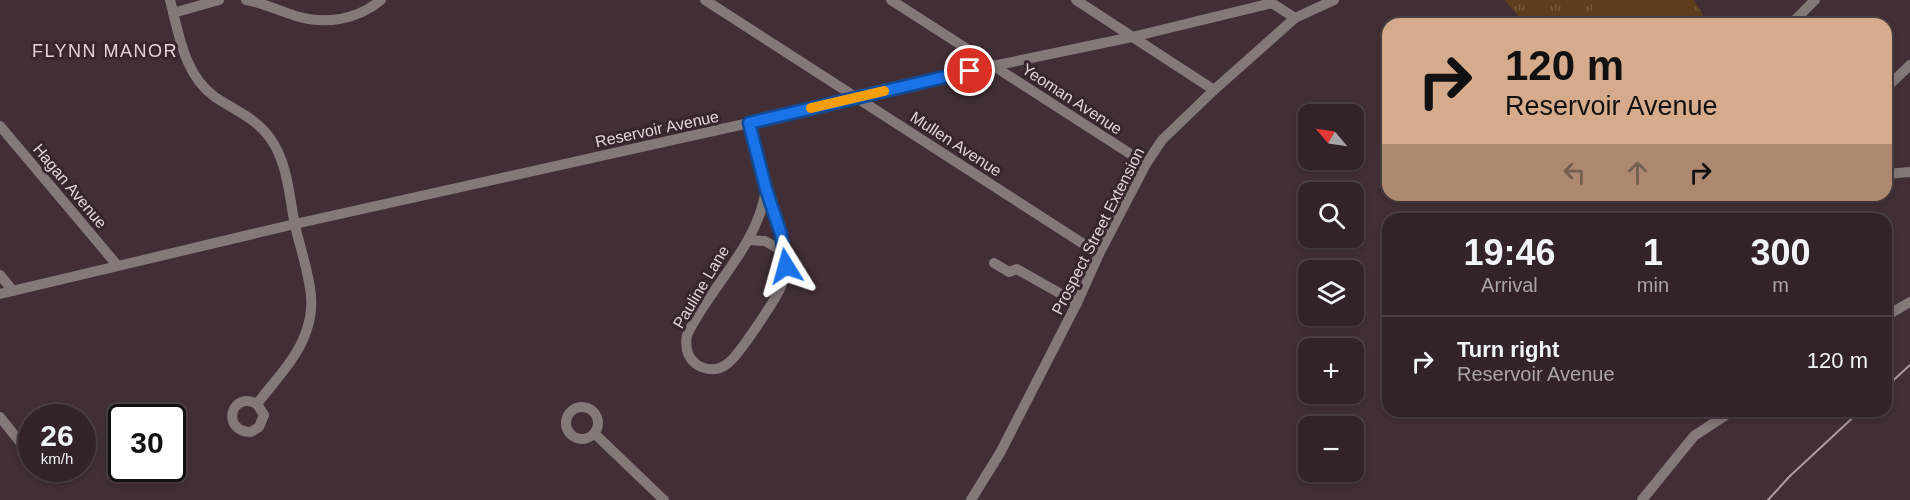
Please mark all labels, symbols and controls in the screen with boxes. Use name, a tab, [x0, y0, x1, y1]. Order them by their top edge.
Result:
district label: FLYNN MANOR	[32, 41, 178, 61]
icon: right	[1406, 42, 1484, 120]
text: 120 m	[1505, 42, 1624, 89]
pin	[944, 45, 995, 96]
icon: arrive	[953, 54, 986, 87]
street label: Yeoman Avenue	[1019, 60, 1125, 138]
text: Reservoir Avenue	[1505, 91, 1718, 121]
north arrow	[1298, 104, 1364, 170]
map controls	[1298, 104, 1364, 482]
street label: Reservoir Avenue	[594, 108, 720, 150]
street label: Mullen Avenue	[907, 108, 1005, 180]
street label: Hagan Avenue	[30, 140, 110, 232]
street label: Prospect Street Extension	[1048, 145, 1148, 317]
icon: left	[1558, 156, 1591, 189]
icon: ahead	[1621, 156, 1654, 189]
icon: right	[1684, 156, 1717, 189]
button: search	[1298, 182, 1364, 248]
text: 19:46	[1463, 232, 1555, 273]
text: 1	[1643, 232, 1663, 273]
text: 300	[1750, 232, 1811, 273]
position arrow	[754, 234, 818, 298]
street label: Pauline Lane	[670, 243, 732, 331]
button: layers	[1298, 260, 1364, 326]
text: Arrival	[1481, 274, 1538, 296]
text: min	[1637, 274, 1669, 296]
text: m	[1772, 274, 1789, 296]
text: Turn right	[1457, 337, 1559, 362]
button: +	[1298, 338, 1364, 404]
icon: right	[1406, 345, 1439, 378]
text: 120 m	[1807, 348, 1868, 373]
text: Reservoir Avenue	[1457, 363, 1615, 385]
speed limit sign: 30	[108, 404, 186, 482]
button: −	[1298, 416, 1364, 482]
text: 26	[40, 419, 74, 452]
text: km/h	[41, 450, 73, 467]

